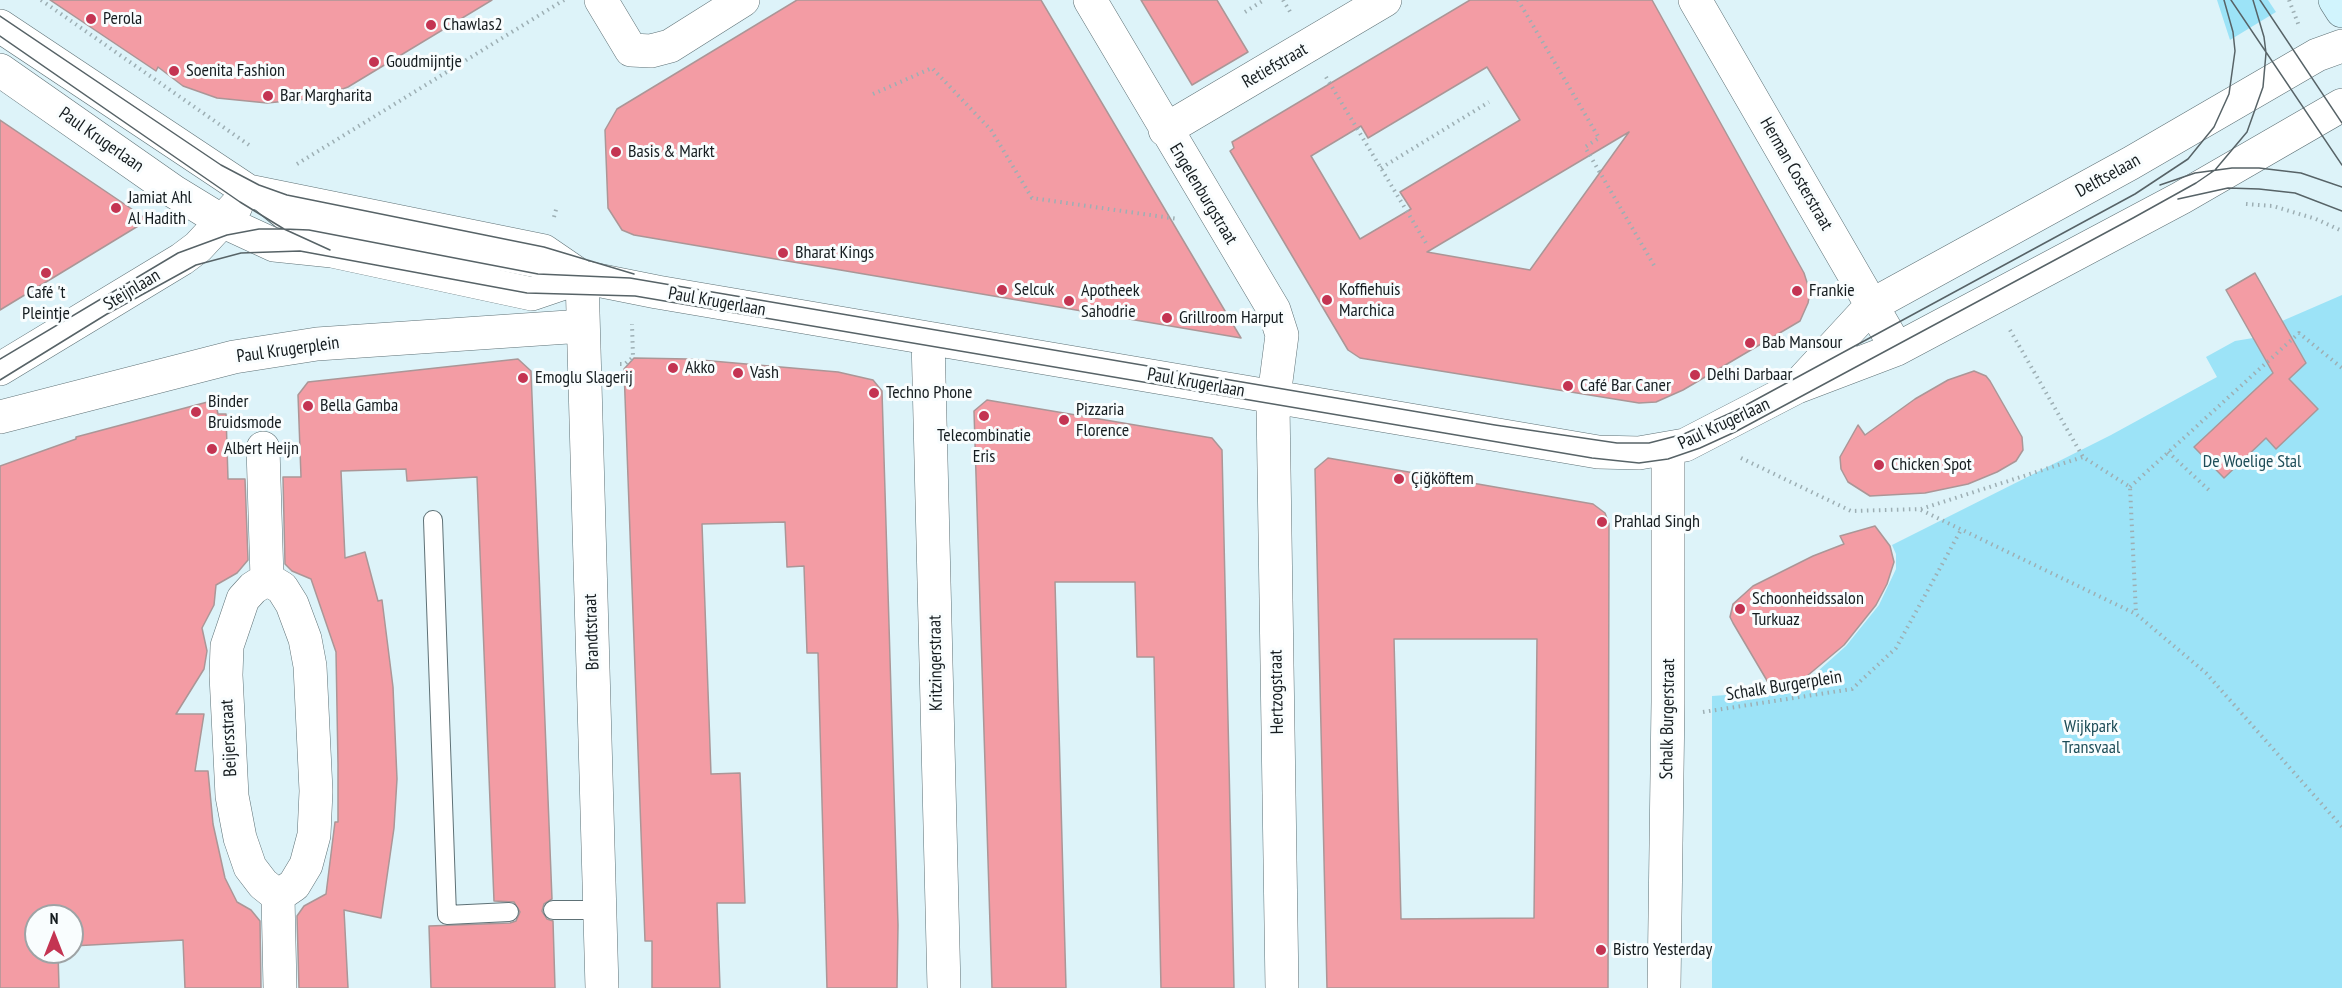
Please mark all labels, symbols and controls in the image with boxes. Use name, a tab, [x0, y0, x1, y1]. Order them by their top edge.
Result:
place label: Perola	[103, 8, 142, 30]
marker: Perola	[84, 12, 98, 26]
place label: Chawlas2	[443, 14, 503, 36]
marker: Chawlas2	[424, 18, 438, 32]
street label: Retiefstraat	[1239, 39, 1311, 93]
place label: Goudmijntje	[386, 51, 462, 73]
marker: Goudmijntje	[367, 55, 381, 69]
place label: Soenita Fashion	[186, 60, 285, 82]
marker: Soenita Fashion	[167, 64, 181, 78]
place label: Bar Margharita	[280, 85, 372, 107]
marker: Bar Margharita	[261, 89, 275, 103]
street label: Paul Krugerlaan	[54, 103, 148, 177]
street label: Herman Costerstraat	[1755, 114, 1837, 234]
street label: Engelenburgstraat	[1164, 140, 1242, 248]
place label: Basis & Markt	[628, 141, 715, 163]
marker: Basis & Markt	[609, 145, 623, 159]
street label: Delftselaan	[2072, 149, 2144, 203]
place label: Jamiat Ahl Al Hadith	[128, 187, 192, 230]
marker: Jamiat Ahl Al Hadith	[109, 201, 123, 215]
place label: Bharat Kings	[795, 242, 874, 264]
marker: Bharat Kings	[776, 246, 790, 260]
street label: Steijnlaan	[100, 265, 164, 315]
marker: Café 't Pleintje	[39, 266, 53, 280]
place label: Selcuk	[1014, 279, 1055, 301]
place label: Koffiehuis Marchica	[1339, 279, 1400, 322]
place label: Apotheek Sahodrie	[1081, 280, 1140, 322]
place label: Frankie	[1809, 280, 1855, 302]
place label: Café 't Pleintje	[22, 282, 70, 324]
street label: Paul Krugerlaan	[667, 283, 767, 321]
marker: Selcuk	[995, 283, 1009, 297]
marker: Frankie	[1790, 284, 1804, 298]
marker: Koffiehuis Marchica	[1320, 293, 1334, 307]
marker: Apotheek Sahodrie	[1062, 294, 1076, 308]
place label: Grillroom Harput	[1179, 307, 1283, 329]
marker: Grillroom Harput	[1160, 311, 1174, 325]
street label: Paul Krugerplein	[235, 332, 341, 368]
place label: Bab Mansour	[1762, 332, 1842, 354]
marker: Bab Mansour	[1743, 336, 1757, 350]
place label: Akko	[685, 357, 715, 379]
marker: Akko	[666, 361, 680, 375]
place label: Vash	[750, 362, 779, 384]
street label: Paul Krugerlaan	[1146, 364, 1246, 402]
place label: Delhi Darbaar	[1707, 364, 1792, 386]
marker: Vash	[731, 366, 745, 380]
place label: Emoglu Slagerij	[535, 367, 633, 389]
marker: Delhi Darbaar	[1688, 368, 1702, 382]
marker: Emoglu Slagerij	[516, 371, 530, 385]
place label: Café Bar Caner	[1580, 375, 1671, 397]
marker: Café Bar Caner	[1561, 379, 1575, 393]
place label: Techno Phone	[886, 382, 972, 404]
marker: Techno Phone	[867, 386, 881, 400]
place label: Binder Bruidsmode	[208, 391, 282, 434]
street label: Paul Krugerlaan	[1675, 393, 1773, 455]
place label: Bella Gamba	[320, 395, 398, 417]
marker: Bella Gamba	[301, 399, 315, 413]
place label: Pizzaria Florence	[1076, 399, 1129, 442]
marker: Binder Bruidsmode	[189, 405, 203, 419]
marker: Telecombinatie Eris	[977, 409, 991, 423]
marker: Pizzaria Florence	[1057, 413, 1071, 427]
place label: Telecombinatie Eris	[937, 425, 1031, 468]
place label: Albert Heijn	[224, 438, 299, 460]
marker: Albert Heijn	[205, 442, 219, 456]
park label: De Woelige Stal	[2203, 451, 2301, 473]
place label: Chicken Spot	[1891, 454, 1972, 476]
marker: Chicken Spot	[1872, 458, 1886, 472]
place label: Çiğköftem	[1411, 468, 1474, 490]
marker: Çiğköftem	[1392, 472, 1406, 486]
place label: Prahlad Singh	[1614, 511, 1700, 533]
marker: Prahlad Singh	[1595, 515, 1609, 529]
place label: Schoonheidssalon Turkuaz	[1752, 588, 1864, 630]
street label: Brandtstraat	[580, 593, 604, 671]
marker: Schoonheidssalon Turkuaz	[1733, 602, 1747, 616]
street label: Kritzingerstraat	[924, 615, 948, 711]
street label: Hertzogstraat	[1265, 650, 1289, 734]
street label: Schalk Burgerstraat	[1656, 658, 1680, 780]
street label: Schalk Burgerplein	[1725, 666, 1843, 706]
street label: Beijersstraat	[216, 699, 242, 777]
park label: Wijkpark Transvaal	[2062, 716, 2120, 758]
north arrow	[24, 904, 84, 964]
text: N	[50, 908, 58, 928]
place label: Bistro Yesterday	[1613, 939, 1712, 961]
marker: Bistro Yesterday	[1594, 943, 1608, 957]

